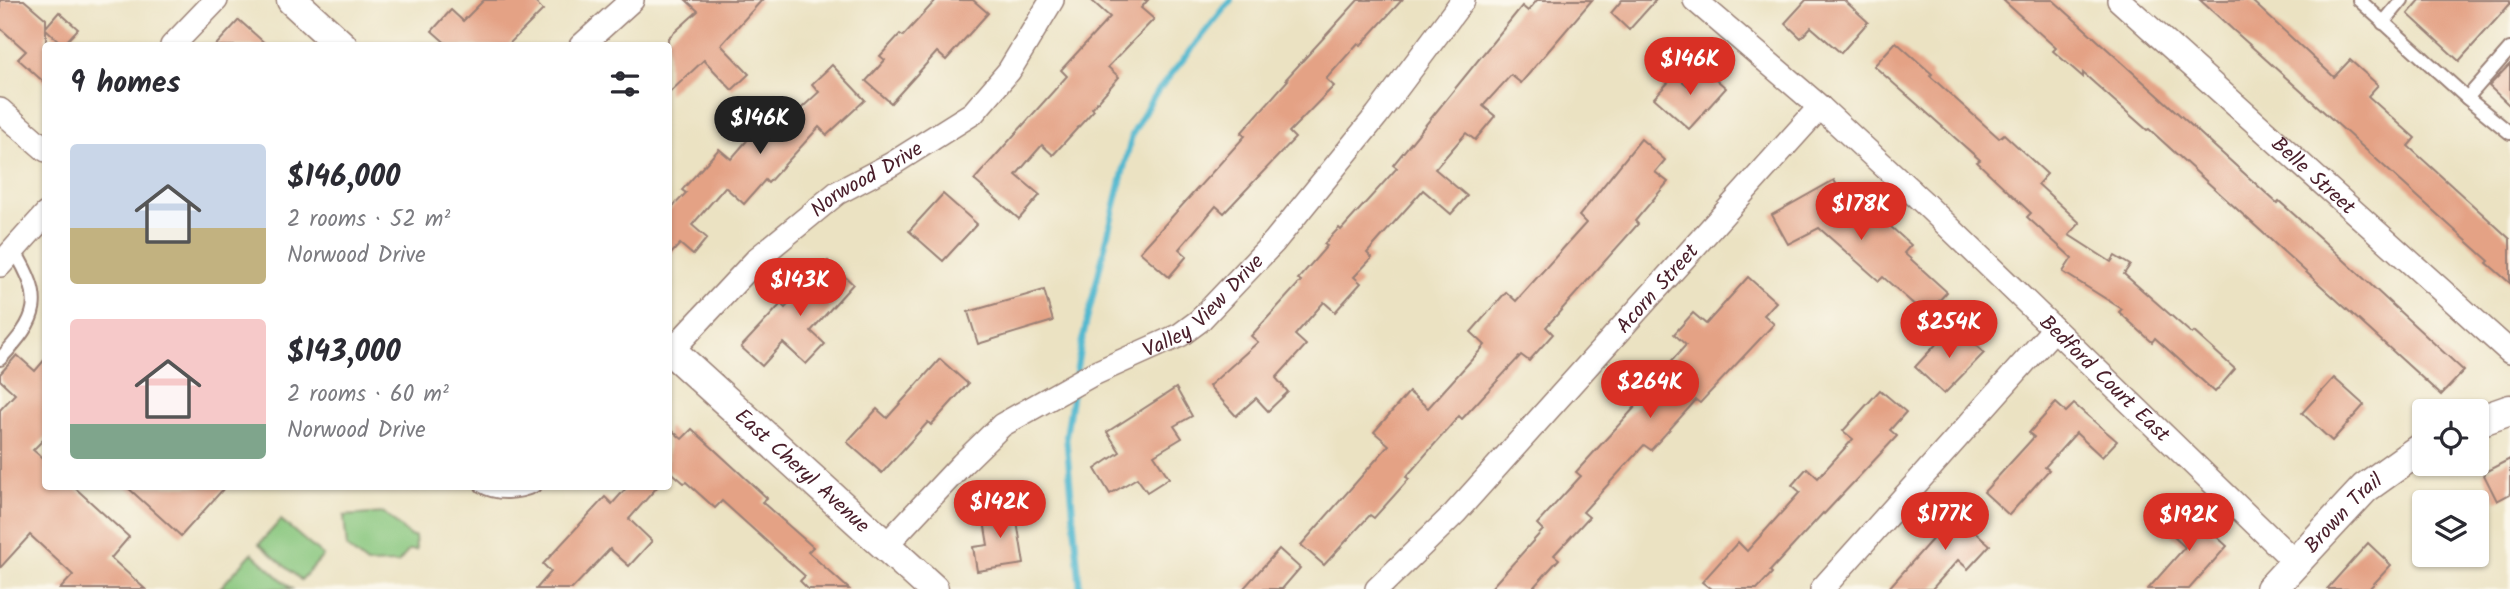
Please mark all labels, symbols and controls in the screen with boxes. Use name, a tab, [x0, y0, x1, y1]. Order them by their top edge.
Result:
pin: $146K	[1641, 38, 1739, 97]
text: $146K	[1660, 42, 1720, 78]
text: 9 homes	[70, 60, 181, 108]
icon: filters	[606, 65, 644, 103]
pin: $146K	[711, 96, 809, 156]
text: $146K	[730, 101, 790, 137]
street label: Belle Street	[2263, 129, 2363, 224]
street label: Norwood Drive	[804, 133, 930, 227]
text: $146,000	[287, 154, 400, 202]
icon: home	[126, 172, 210, 256]
pin: $178K	[1812, 182, 1910, 242]
text: $178K	[1832, 187, 1890, 223]
text: 2 rooms · 52 m²	[287, 202, 450, 238]
street label: Acorn Street	[1609, 236, 1708, 342]
text: Norwood Drive	[287, 238, 426, 274]
street label: Valley View Drive	[1138, 246, 1273, 368]
pin: $143K	[751, 258, 849, 318]
text: $143K	[770, 263, 830, 299]
pin: $254K	[1900, 300, 1998, 360]
text: $254K	[1916, 305, 1982, 341]
street label: Bedford Court East	[2031, 308, 2178, 451]
text: $143,000	[287, 329, 401, 377]
icon: home	[126, 347, 210, 431]
pin: $264K	[1601, 360, 1699, 420]
text: $264K	[1617, 365, 1683, 401]
text: 2 rooms · 60 m²	[287, 377, 449, 413]
map controls	[2412, 399, 2489, 567]
button: locate	[2412, 399, 2489, 476]
street label: East Cheryl Avenue	[726, 401, 877, 542]
text: Norwood Drive	[287, 413, 426, 449]
street label: Brown Trail	[2297, 465, 2390, 562]
pin: $142K	[951, 480, 1049, 540]
text: $142K	[970, 485, 1030, 521]
button: layers	[2412, 490, 2489, 567]
pin: $177K	[1896, 492, 1994, 552]
pin: $192K	[2140, 494, 2238, 553]
text: $177K	[1917, 497, 1973, 533]
text: $192K	[2159, 498, 2219, 534]

